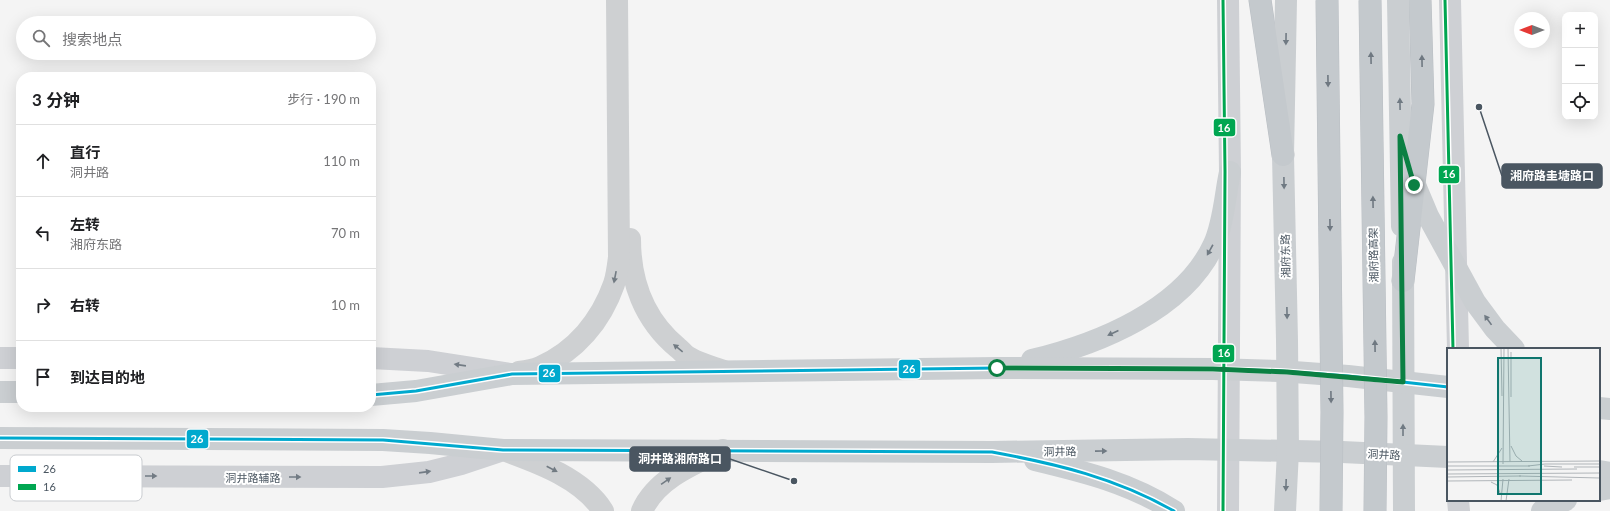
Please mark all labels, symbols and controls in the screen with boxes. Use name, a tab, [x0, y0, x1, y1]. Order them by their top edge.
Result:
north arrow	[1514, 12, 1550, 48]
map controls	[1562, 12, 1598, 120]
button: +	[1562, 12, 1598, 48]
search box	[16, 16, 376, 60]
icon: search	[30, 27, 52, 49]
text: 搜索地点	[62, 30, 122, 48]
one-way arrow	[1282, 33, 1289, 45]
button: −	[1562, 48, 1598, 84]
one-way arrow	[1368, 51, 1374, 64]
one-way arrow	[1419, 54, 1425, 67]
one-way arrow	[1325, 75, 1331, 88]
button: locate	[1562, 84, 1598, 120]
text: 3 分钟	[32, 89, 80, 110]
text: 步行 · 190 m	[287, 91, 360, 107]
one-way arrow	[1397, 97, 1403, 110]
line badge: 16	[1213, 118, 1236, 137]
text: 16	[1218, 121, 1231, 134]
text: 直行	[70, 143, 100, 161]
icon: ahead	[32, 150, 54, 172]
text: 110 m	[323, 153, 360, 169]
text: 洞井路	[70, 164, 109, 180]
callout: 湘府路圭塘路口	[1502, 164, 1602, 188]
line badge: 16	[1438, 165, 1460, 184]
text: 16	[1443, 167, 1456, 180]
text: 湘府路圭塘路口	[1510, 168, 1594, 183]
route end	[1405, 176, 1423, 194]
one-way arrow	[1281, 177, 1287, 190]
one-way arrow	[1370, 195, 1376, 208]
text: 左转	[70, 215, 100, 233]
one-way arrow	[1327, 219, 1333, 232]
icon: left	[32, 222, 54, 244]
text: 70 m	[331, 225, 360, 241]
street label: 湘府路高架	[1366, 227, 1380, 283]
street label: 湘府东路	[1278, 234, 1292, 278]
text: 湘府东路	[70, 236, 122, 252]
one-way arrow	[1207, 245, 1214, 256]
one-way arrow	[612, 270, 618, 283]
icon: right	[32, 294, 54, 316]
text: 右转	[70, 296, 100, 314]
text: 10 m	[331, 297, 360, 313]
one-way arrow	[1283, 307, 1290, 319]
one-way arrow	[1484, 315, 1492, 325]
one-way arrow	[1107, 330, 1118, 336]
one-way arrow	[1371, 340, 1378, 352]
one-way arrow	[672, 344, 683, 352]
line badge: 16	[1212, 344, 1235, 363]
text: 16	[1218, 346, 1231, 359]
inset map	[1447, 348, 1600, 501]
line badge: 26	[898, 359, 921, 379]
route start	[988, 359, 1006, 377]
one-way arrow	[454, 362, 466, 368]
text: 26	[903, 362, 916, 375]
line badge: 26	[538, 364, 561, 383]
icon: arrive	[32, 366, 54, 388]
text: 26	[543, 366, 556, 379]
text: 到达目的地	[70, 368, 145, 386]
one-way arrow	[1328, 391, 1334, 404]
one-way arrow	[1400, 423, 1406, 436]
line badge: 26	[186, 429, 209, 449]
text: 26	[191, 432, 204, 445]
street label: 洞井路	[1043, 444, 1077, 458]
callout: 洞井路湘府路口	[630, 447, 730, 471]
one-way arrow	[1095, 447, 1107, 454]
street label: 洞井路	[1367, 447, 1401, 461]
text: 洞井路湘府路口	[638, 451, 722, 466]
legend	[10, 455, 142, 501]
text: 26	[43, 462, 56, 475]
one-way arrow	[546, 466, 558, 473]
one-way arrow	[419, 469, 431, 476]
street label: 洞井路辅路	[226, 471, 281, 484]
one-way arrow	[145, 473, 158, 479]
one-way arrow	[289, 474, 302, 480]
one-way arrow	[661, 477, 671, 485]
one-way arrow	[1283, 479, 1290, 491]
text: 16	[43, 480, 56, 493]

